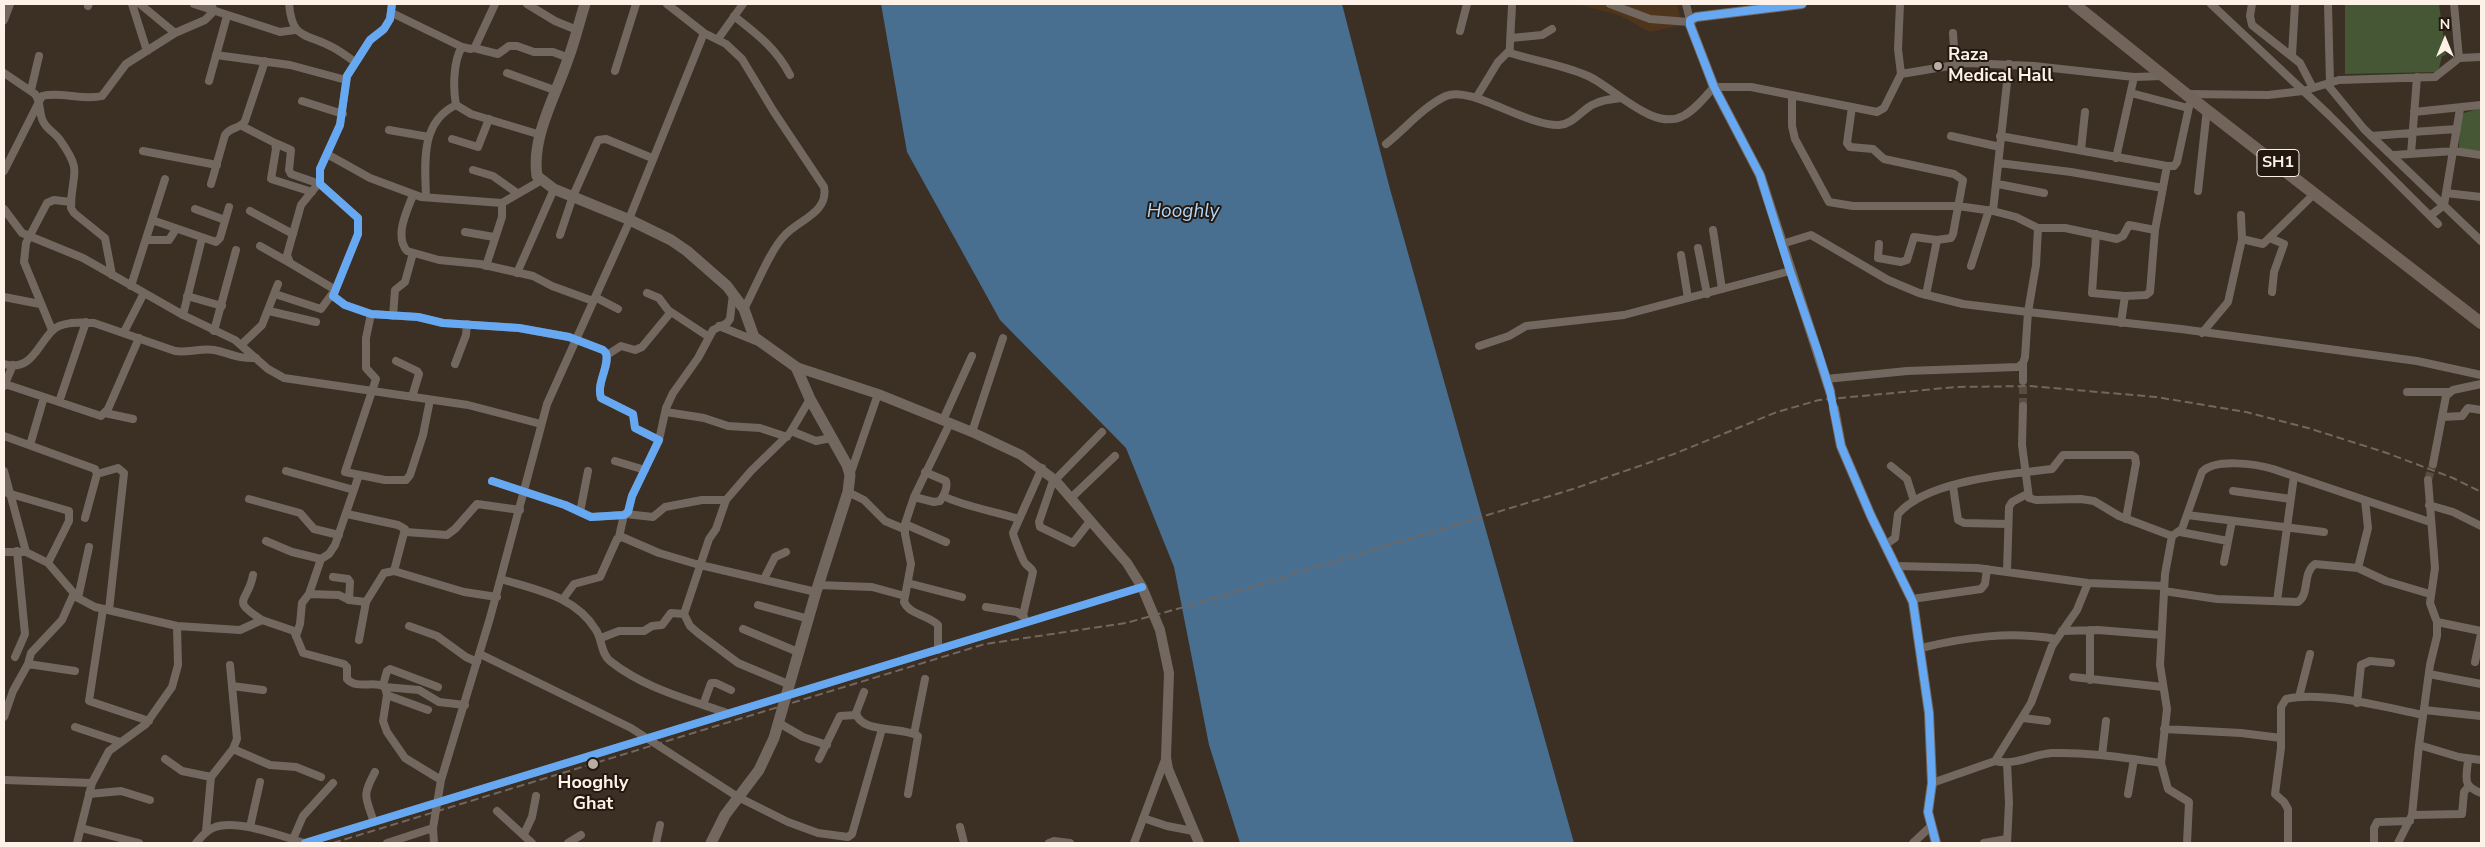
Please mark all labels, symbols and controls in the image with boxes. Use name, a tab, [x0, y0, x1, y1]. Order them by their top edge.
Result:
north arrow	[2420, 15, 2470, 65]
text: N	[2440, 15, 2450, 34]
place label: Raza Medical Hall	[1948, 45, 2053, 88]
marker: Raza Medical Hall	[1932, 60, 1944, 72]
road number: SH1	[2257, 150, 2299, 177]
water label: Hooghly	[1147, 201, 1219, 223]
marker: Hooghly Ghat	[586, 757, 600, 771]
place label: Hooghly Ghat	[557, 773, 629, 816]

